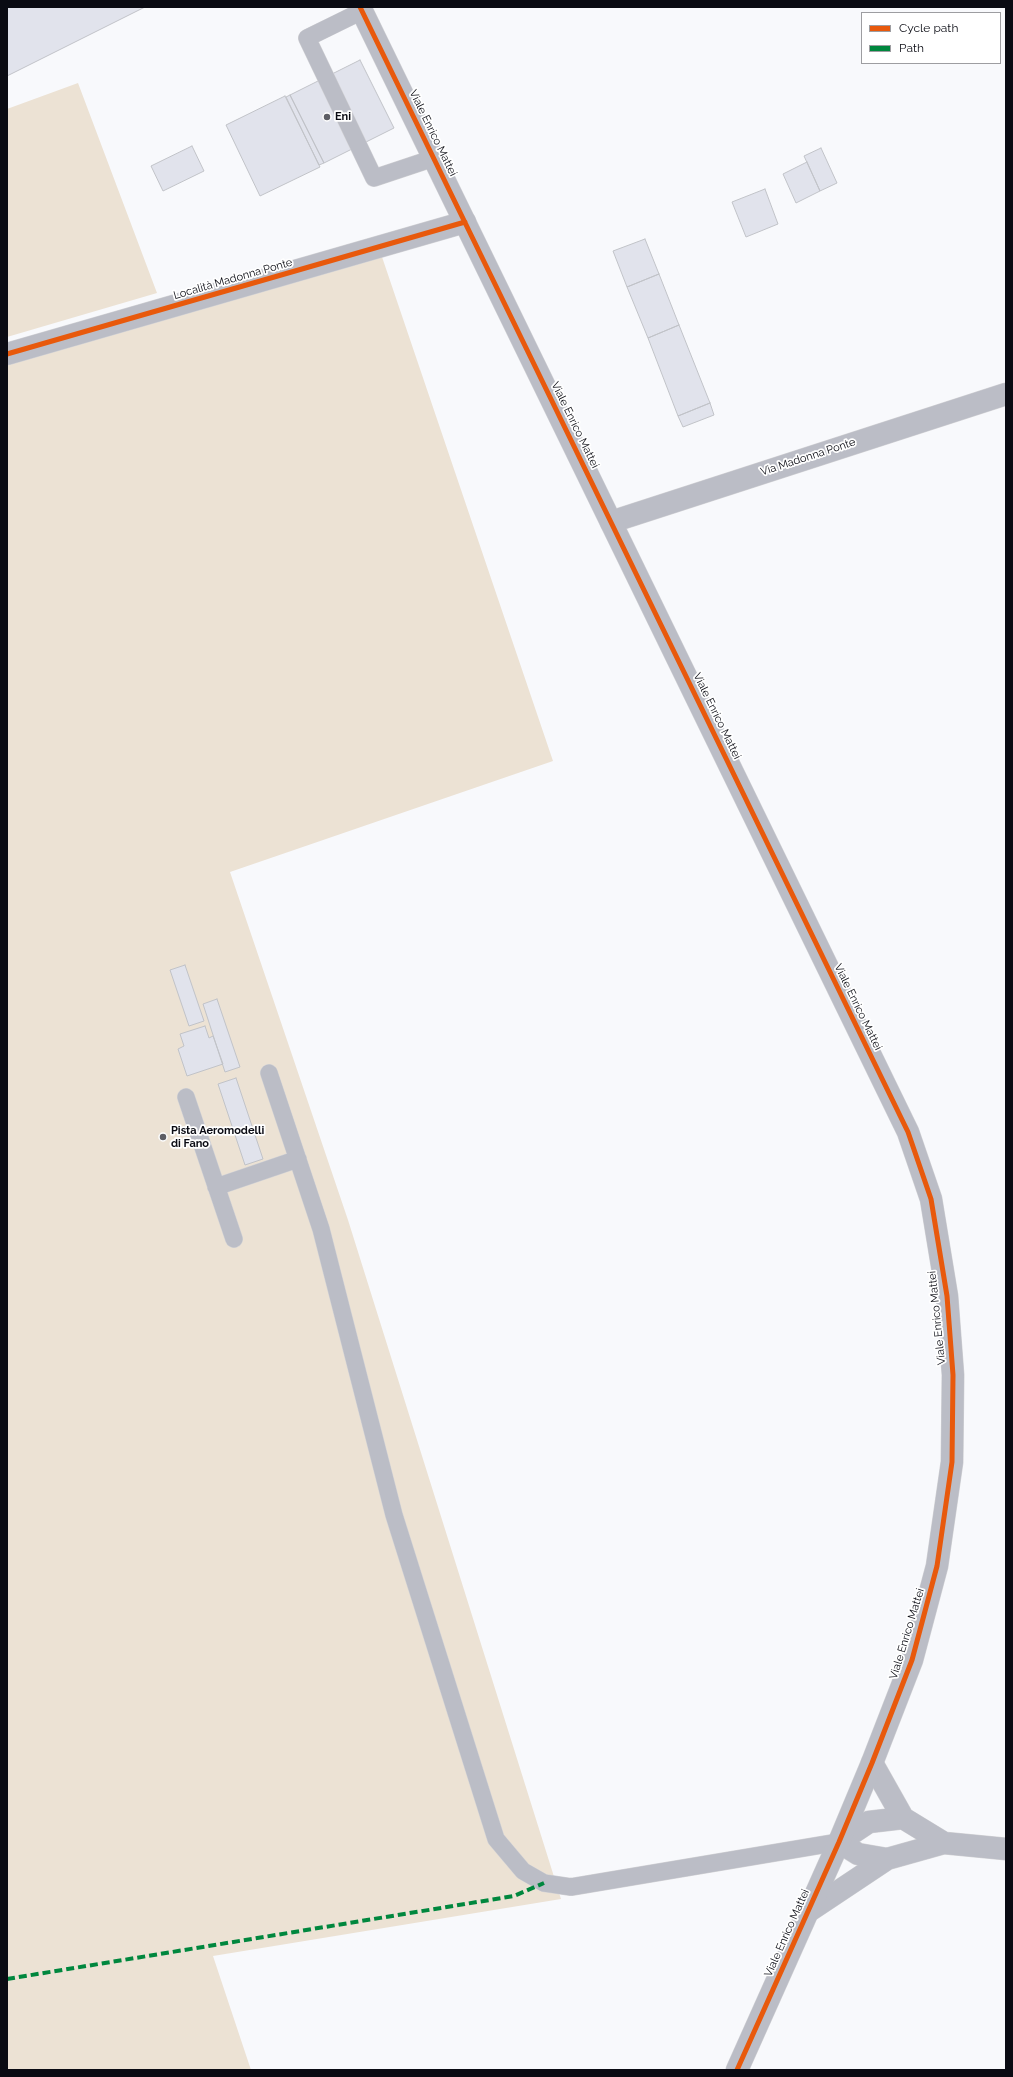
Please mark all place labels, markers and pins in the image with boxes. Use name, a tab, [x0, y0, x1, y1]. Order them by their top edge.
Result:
place label: Eni	[335, 110, 351, 124]
marker: Eni	[322, 112, 332, 122]
place label: Pista Aeromodelli di Fano	[171, 1124, 264, 1150]
marker: Pista Aeromodelli di Fano	[158, 1132, 168, 1142]

